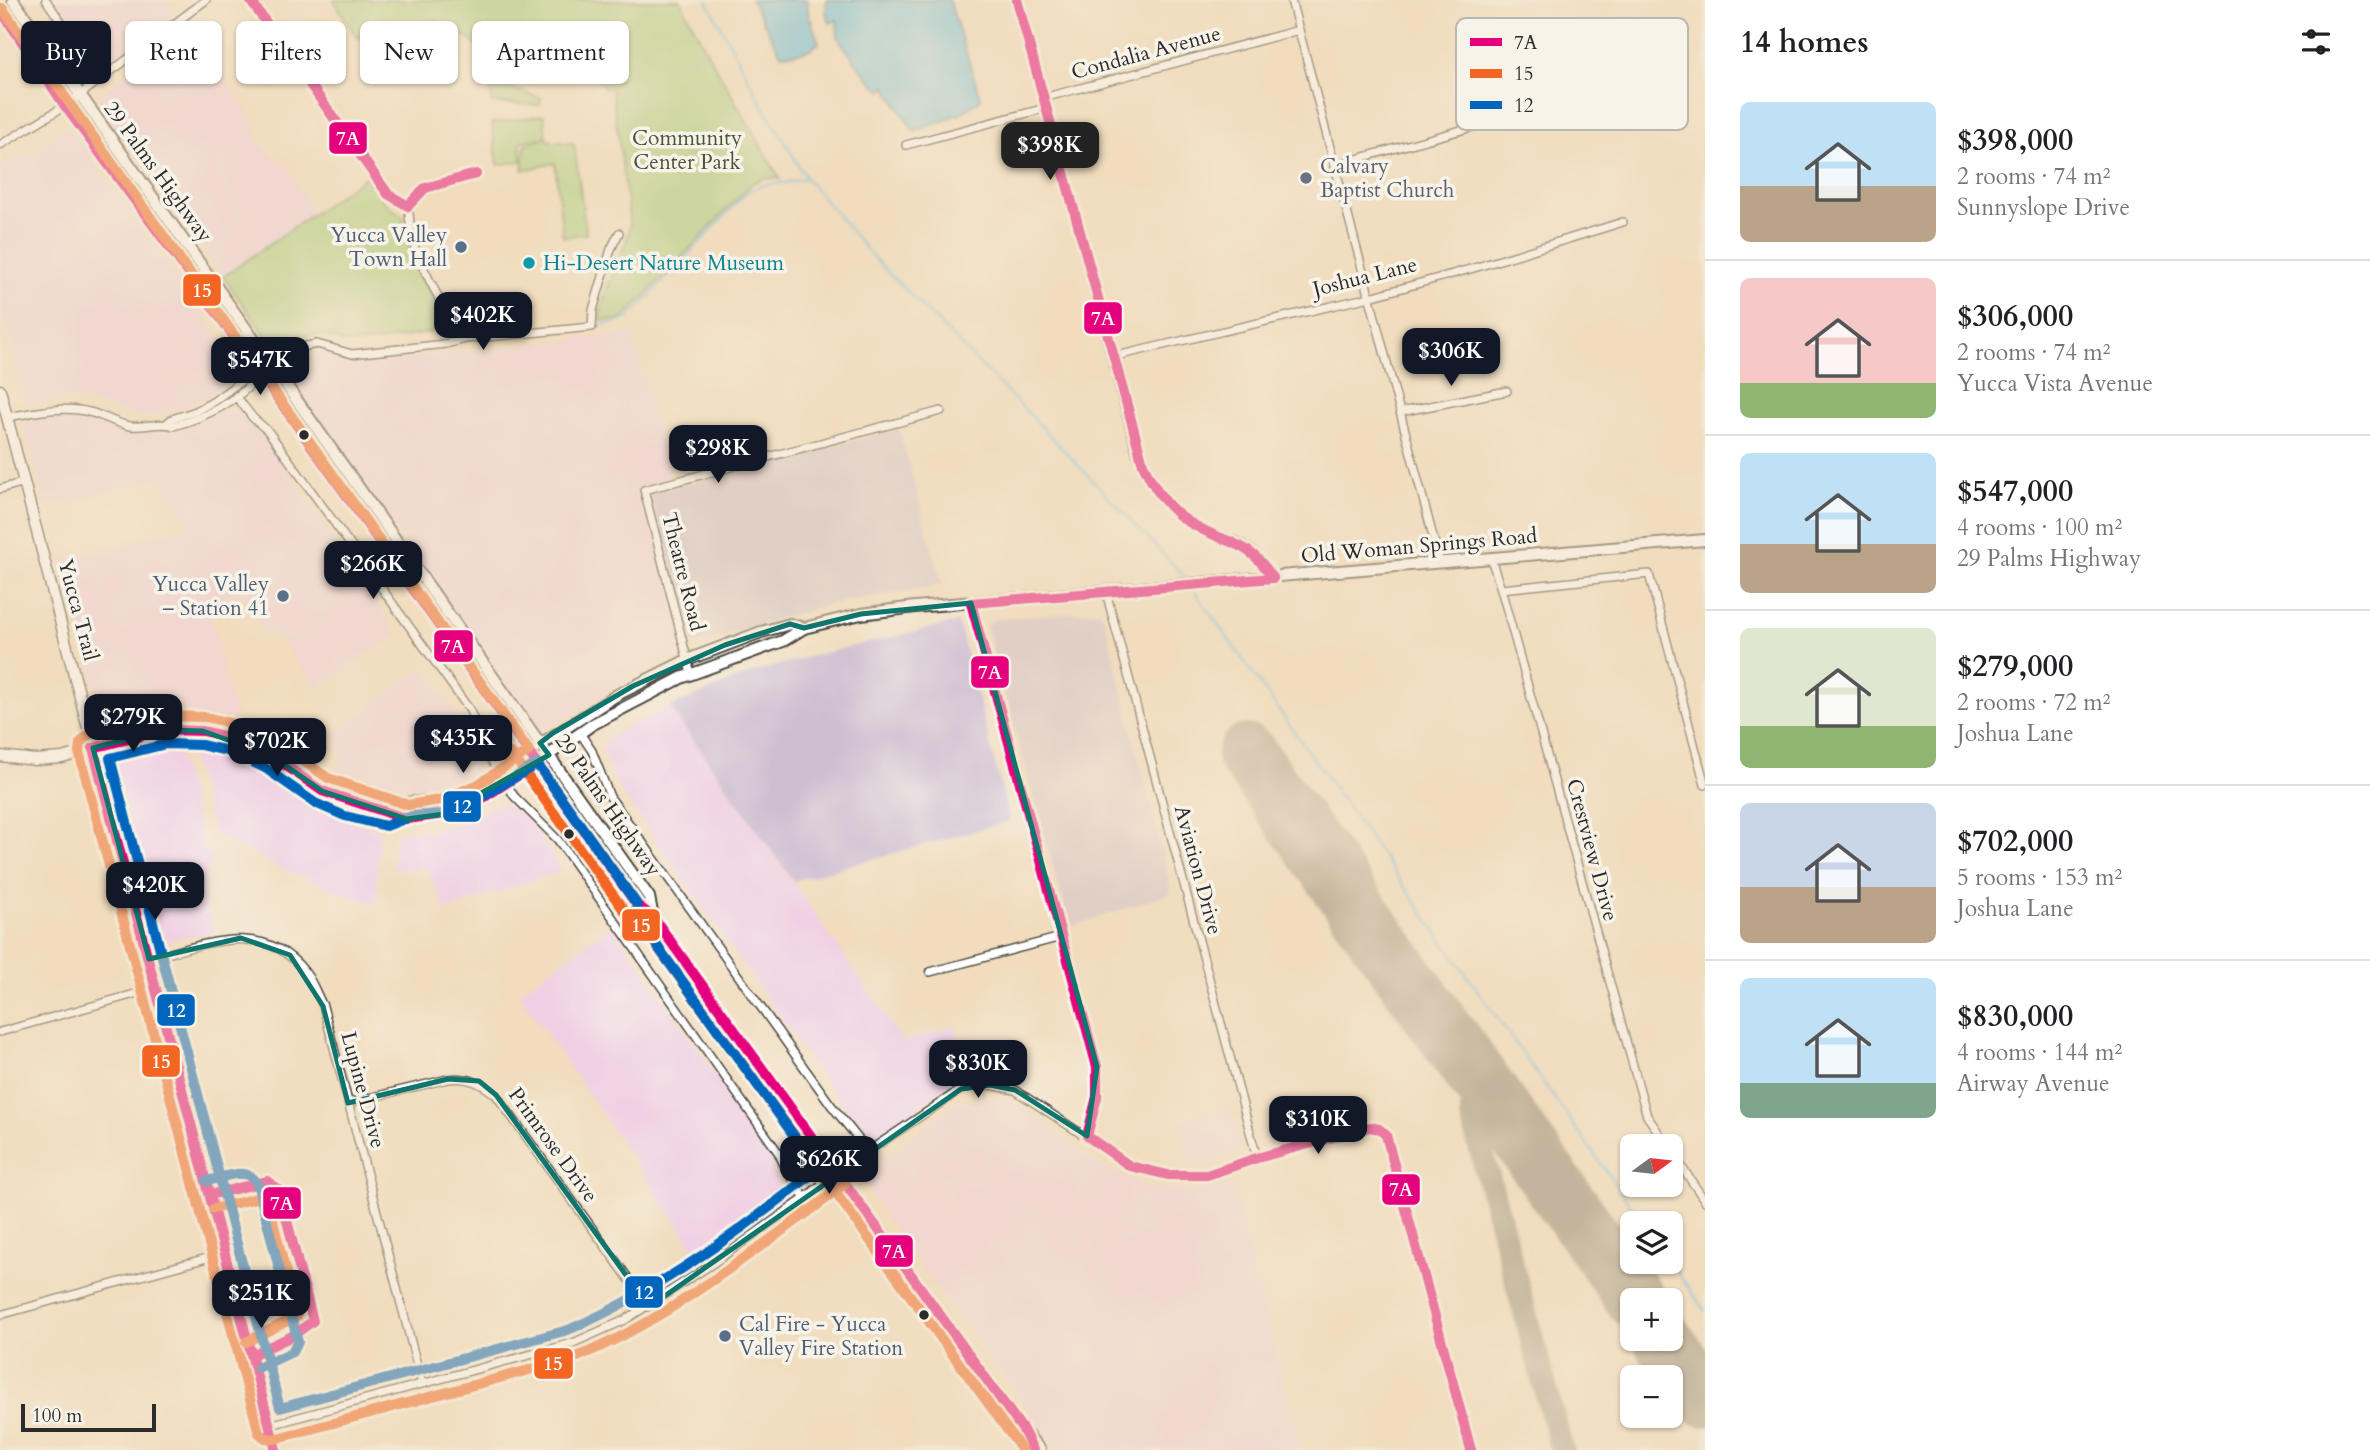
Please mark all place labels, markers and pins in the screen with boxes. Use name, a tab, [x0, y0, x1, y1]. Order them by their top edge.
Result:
pin: $398K	[1001, 122, 1099, 182]
place label: Calvary Baptist Church	[1320, 152, 1455, 205]
marker: Calvary Baptist Church	[1298, 170, 1314, 186]
place label: Yucca Valley Town Hall	[330, 221, 447, 274]
marker: Yucca Valley Town Hall	[453, 239, 469, 255]
place label: Hi-Desert Nature Museum	[543, 249, 784, 278]
marker: Hi-Desert Nature Museum	[521, 255, 537, 271]
pin: $402K	[434, 292, 532, 352]
pin: $306K	[1402, 328, 1500, 388]
pin: $547K	[211, 338, 309, 397]
pin: $298K	[669, 426, 767, 485]
unlabelled marker	[297, 428, 311, 442]
pin: $266K	[324, 542, 422, 601]
place label: Yucca Valley – Station 41	[152, 570, 269, 623]
marker: Yucca Valley – Station 41	[275, 588, 291, 604]
pin: $279K	[84, 694, 182, 754]
pin: $435K	[414, 716, 512, 775]
pin: $702K	[228, 718, 326, 778]
unlabelled marker	[562, 827, 576, 841]
pin: $420K	[106, 862, 204, 922]
pin: $830K	[929, 1040, 1027, 1100]
pin: $310K	[1269, 1096, 1367, 1156]
pin: $626K	[780, 1136, 878, 1196]
pin: $251K	[212, 1270, 310, 1330]
unlabelled marker	[917, 1308, 931, 1322]
place label: Cal Fire - Yucca Valley Fire Station	[739, 1310, 903, 1363]
marker: Cal Fire - Yucca Valley Fire Station	[717, 1328, 733, 1344]

